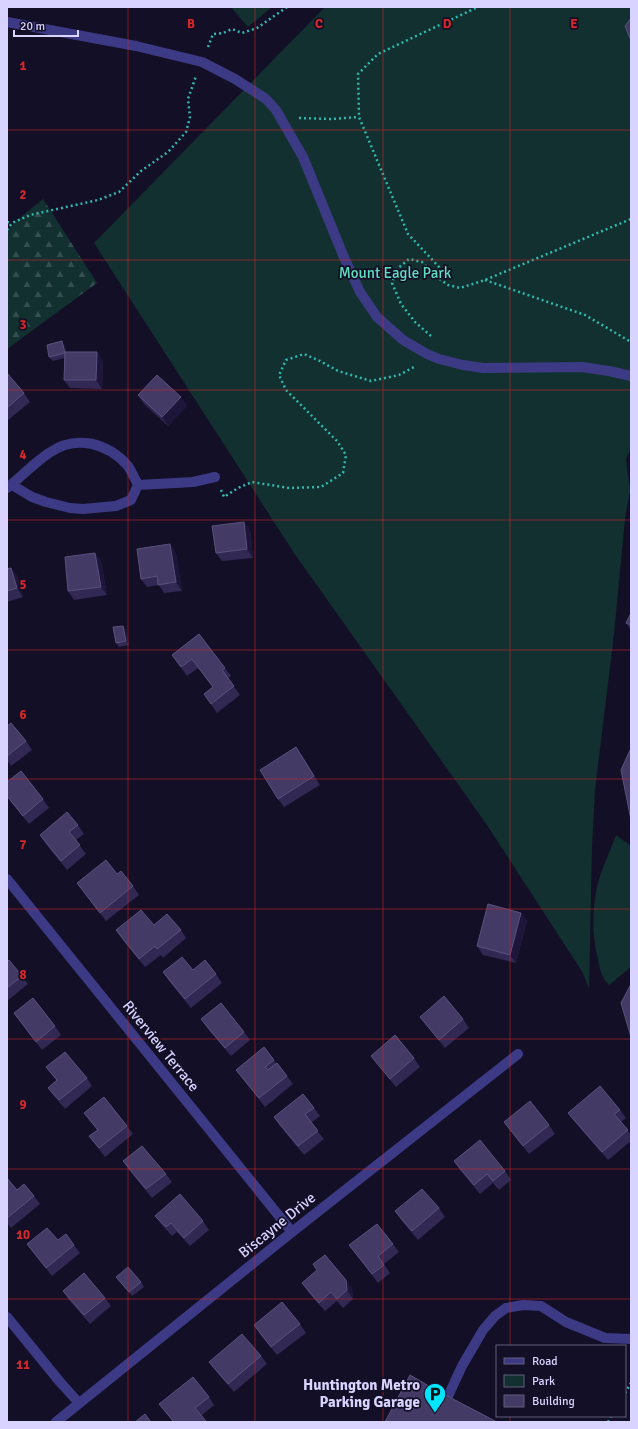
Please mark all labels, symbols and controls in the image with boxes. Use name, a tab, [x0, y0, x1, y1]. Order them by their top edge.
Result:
scale bar	[14, 12, 78, 38]
text: B	[187, 16, 195, 32]
text: C	[315, 16, 323, 32]
text: D	[443, 16, 452, 32]
text: E	[570, 16, 578, 32]
text: 20 m	[20, 19, 45, 34]
text: 1	[19, 58, 27, 74]
text: 2	[19, 187, 27, 203]
park label: Mount Eagle Park	[339, 264, 452, 282]
text: 3	[19, 317, 27, 333]
text: 4	[19, 447, 27, 463]
text: 5	[19, 577, 27, 593]
text: 6	[19, 707, 27, 723]
text: 7	[19, 837, 27, 853]
text: 8	[19, 967, 27, 983]
street label: Riverview Terrace	[119, 997, 203, 1095]
text: 9	[19, 1097, 27, 1113]
street label: Biscayne Drive	[235, 1189, 319, 1261]
text: 10	[16, 1227, 30, 1243]
legend	[496, 1345, 626, 1417]
text: Road	[532, 1354, 558, 1369]
text: 11	[16, 1357, 30, 1373]
text: Park	[532, 1374, 555, 1389]
place label: Huntington Metro Parking Garage	[303, 1376, 420, 1411]
parking icon: Huntington Metro Parking Garage	[422, 1381, 448, 1414]
text: Building	[532, 1394, 575, 1409]

